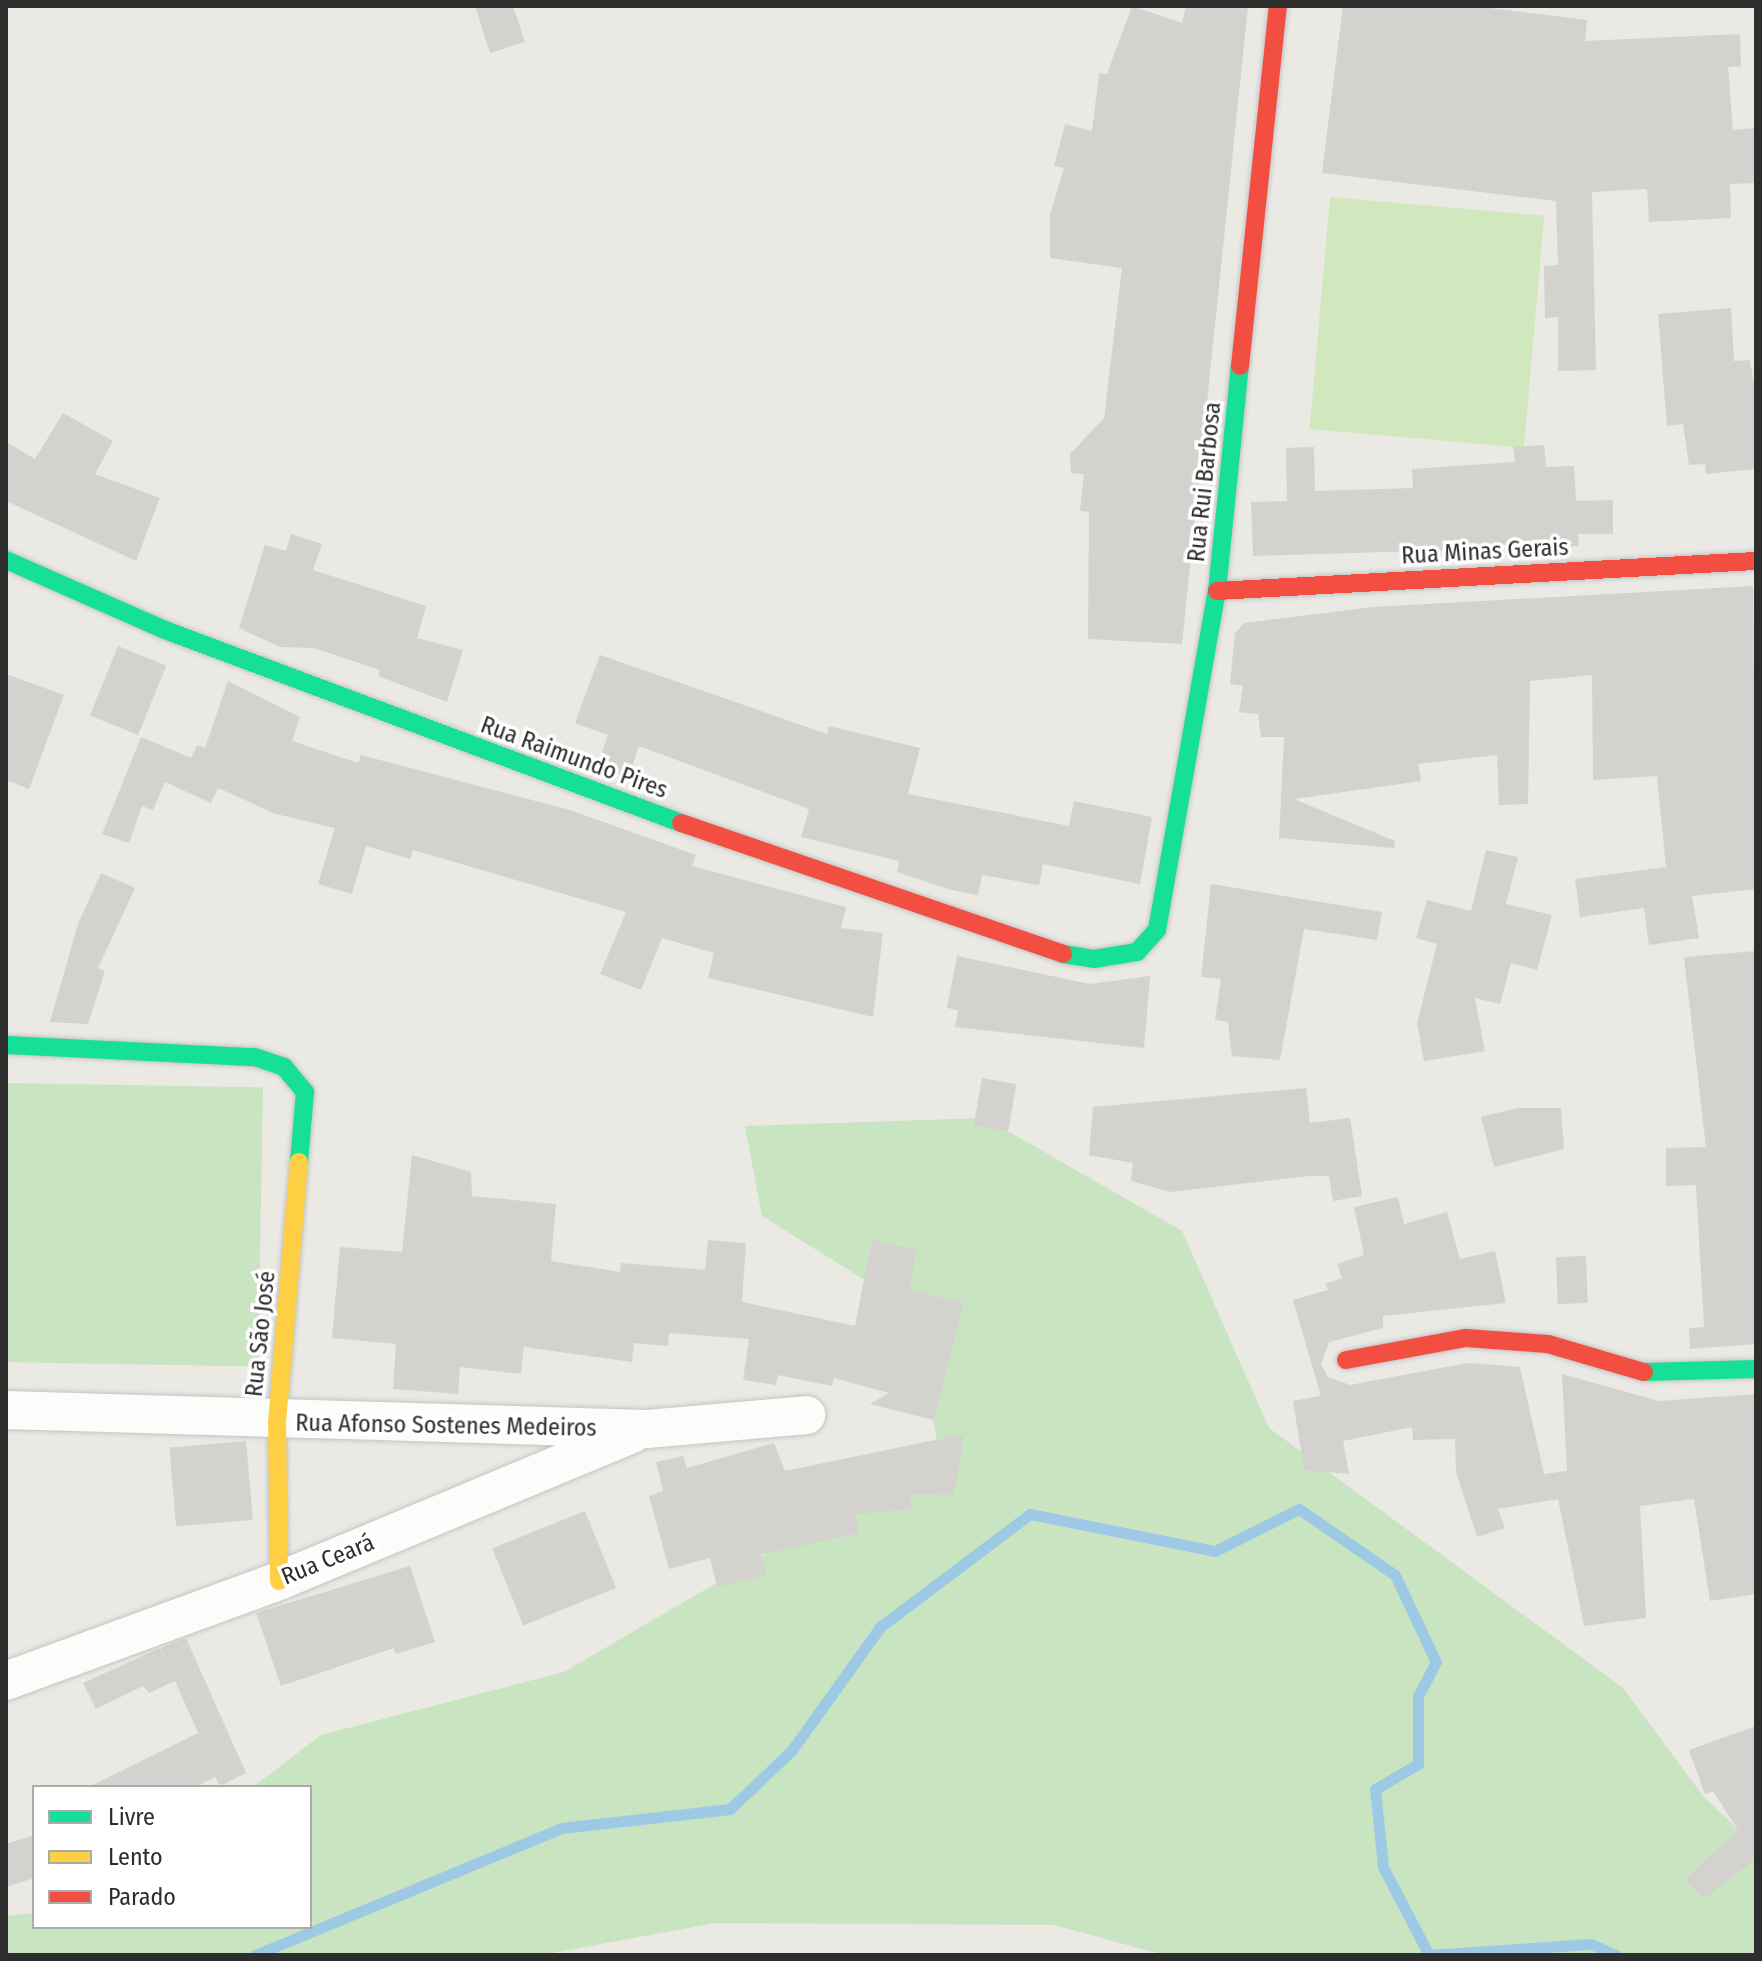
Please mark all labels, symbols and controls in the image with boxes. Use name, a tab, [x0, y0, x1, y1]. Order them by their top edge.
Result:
street label: Rua Rui Barbosa	[1182, 401, 1228, 563]
street label: Rua Minas Gerais	[1401, 533, 1569, 571]
street label: Rua Raimundo Pires	[477, 711, 671, 805]
street label: Rua São José	[240, 1270, 282, 1398]
street label: Rua Afonso Sostenes Medeiros	[295, 1409, 597, 1443]
street label: Rua Ceará	[277, 1528, 379, 1592]
legend	[32, 1785, 312, 1929]
text: Livre	[108, 1803, 155, 1831]
text: Lento	[108, 1843, 163, 1871]
text: Parado	[108, 1883, 176, 1911]

